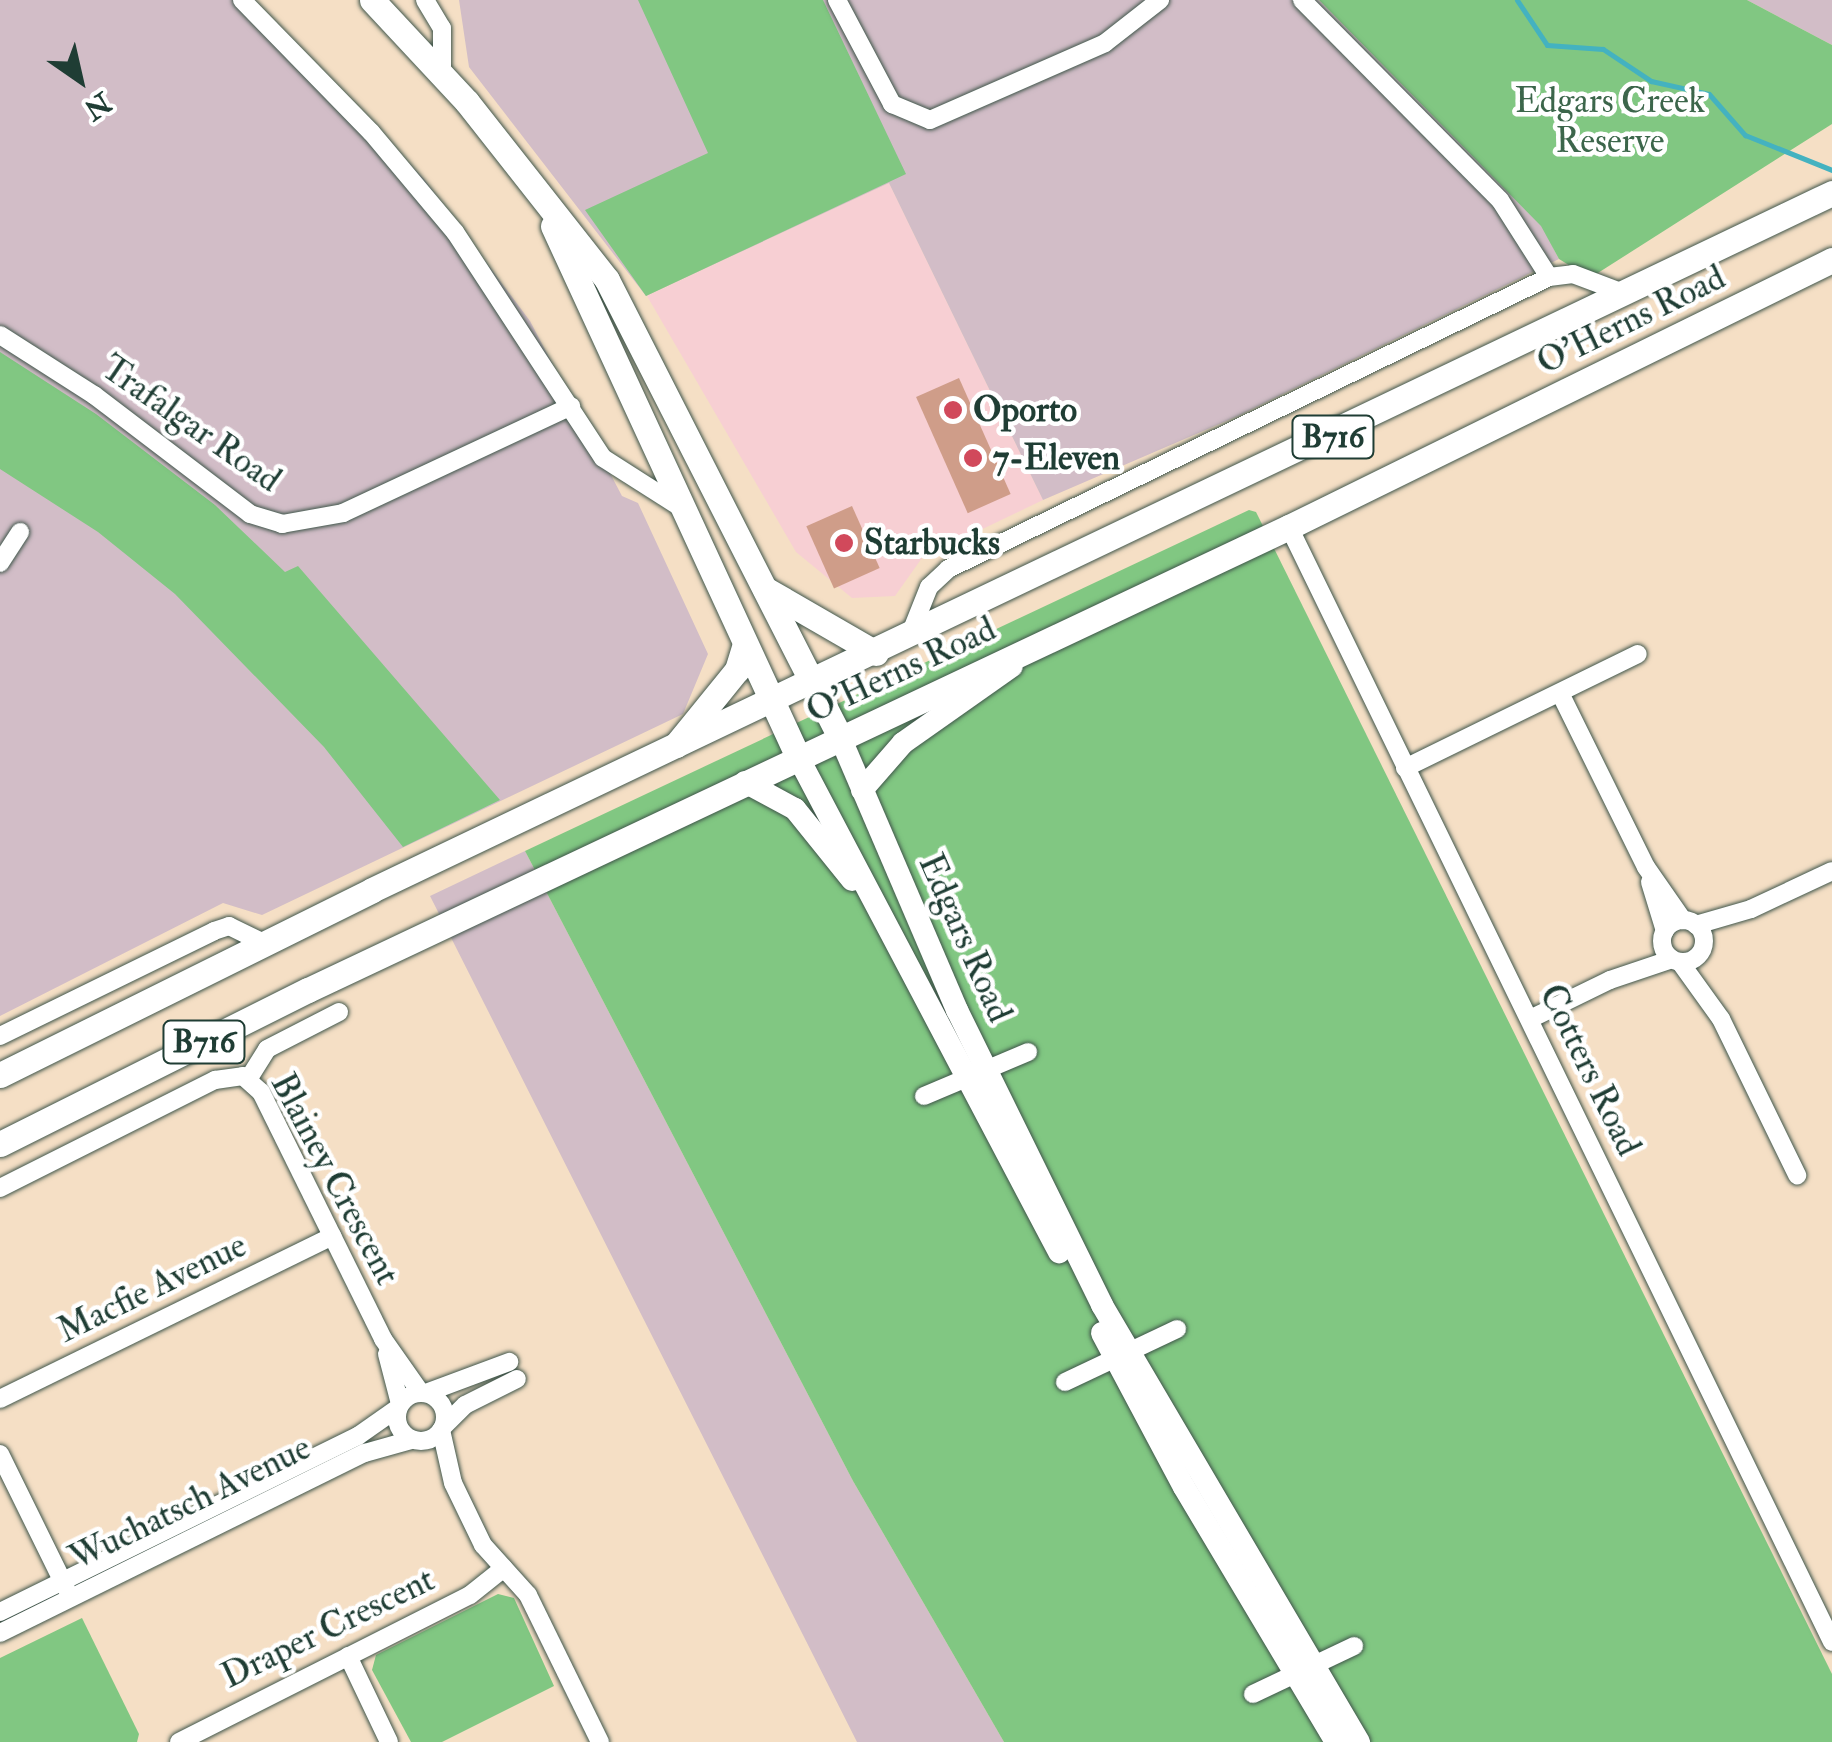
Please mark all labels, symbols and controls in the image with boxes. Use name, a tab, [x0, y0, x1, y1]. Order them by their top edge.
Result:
north arrow	[30, 30, 130, 130]
park label: Edgars Creek Reserve	[1515, 80, 1705, 162]
text: N	[77, 84, 117, 127]
street label: O'Herns Road	[1530, 256, 1732, 384]
street label: Trafalgar Road	[93, 347, 289, 501]
place label: Oporto	[973, 389, 1077, 431]
marker: Oporto	[942, 399, 964, 421]
road number: B716	[1290, 410, 1376, 464]
place label: 7-Eleven	[993, 437, 1120, 479]
marker: 7-Eleven	[962, 447, 984, 469]
place label: Starbucks	[864, 522, 1000, 564]
marker: Starbucks	[833, 532, 855, 554]
street label: O'Herns Road	[800, 608, 1002, 732]
street label: Edgars Road	[909, 847, 1021, 1029]
street label: Cotters Road	[1530, 977, 1650, 1163]
road number: B716	[162, 1015, 246, 1069]
street label: Blainey Crescent	[262, 1066, 408, 1292]
street label: Macfie Avenue	[51, 1224, 253, 1352]
street label: Wuchatsch Avenue	[63, 1427, 317, 1579]
street label: Draper Crescent	[215, 1558, 441, 1698]

